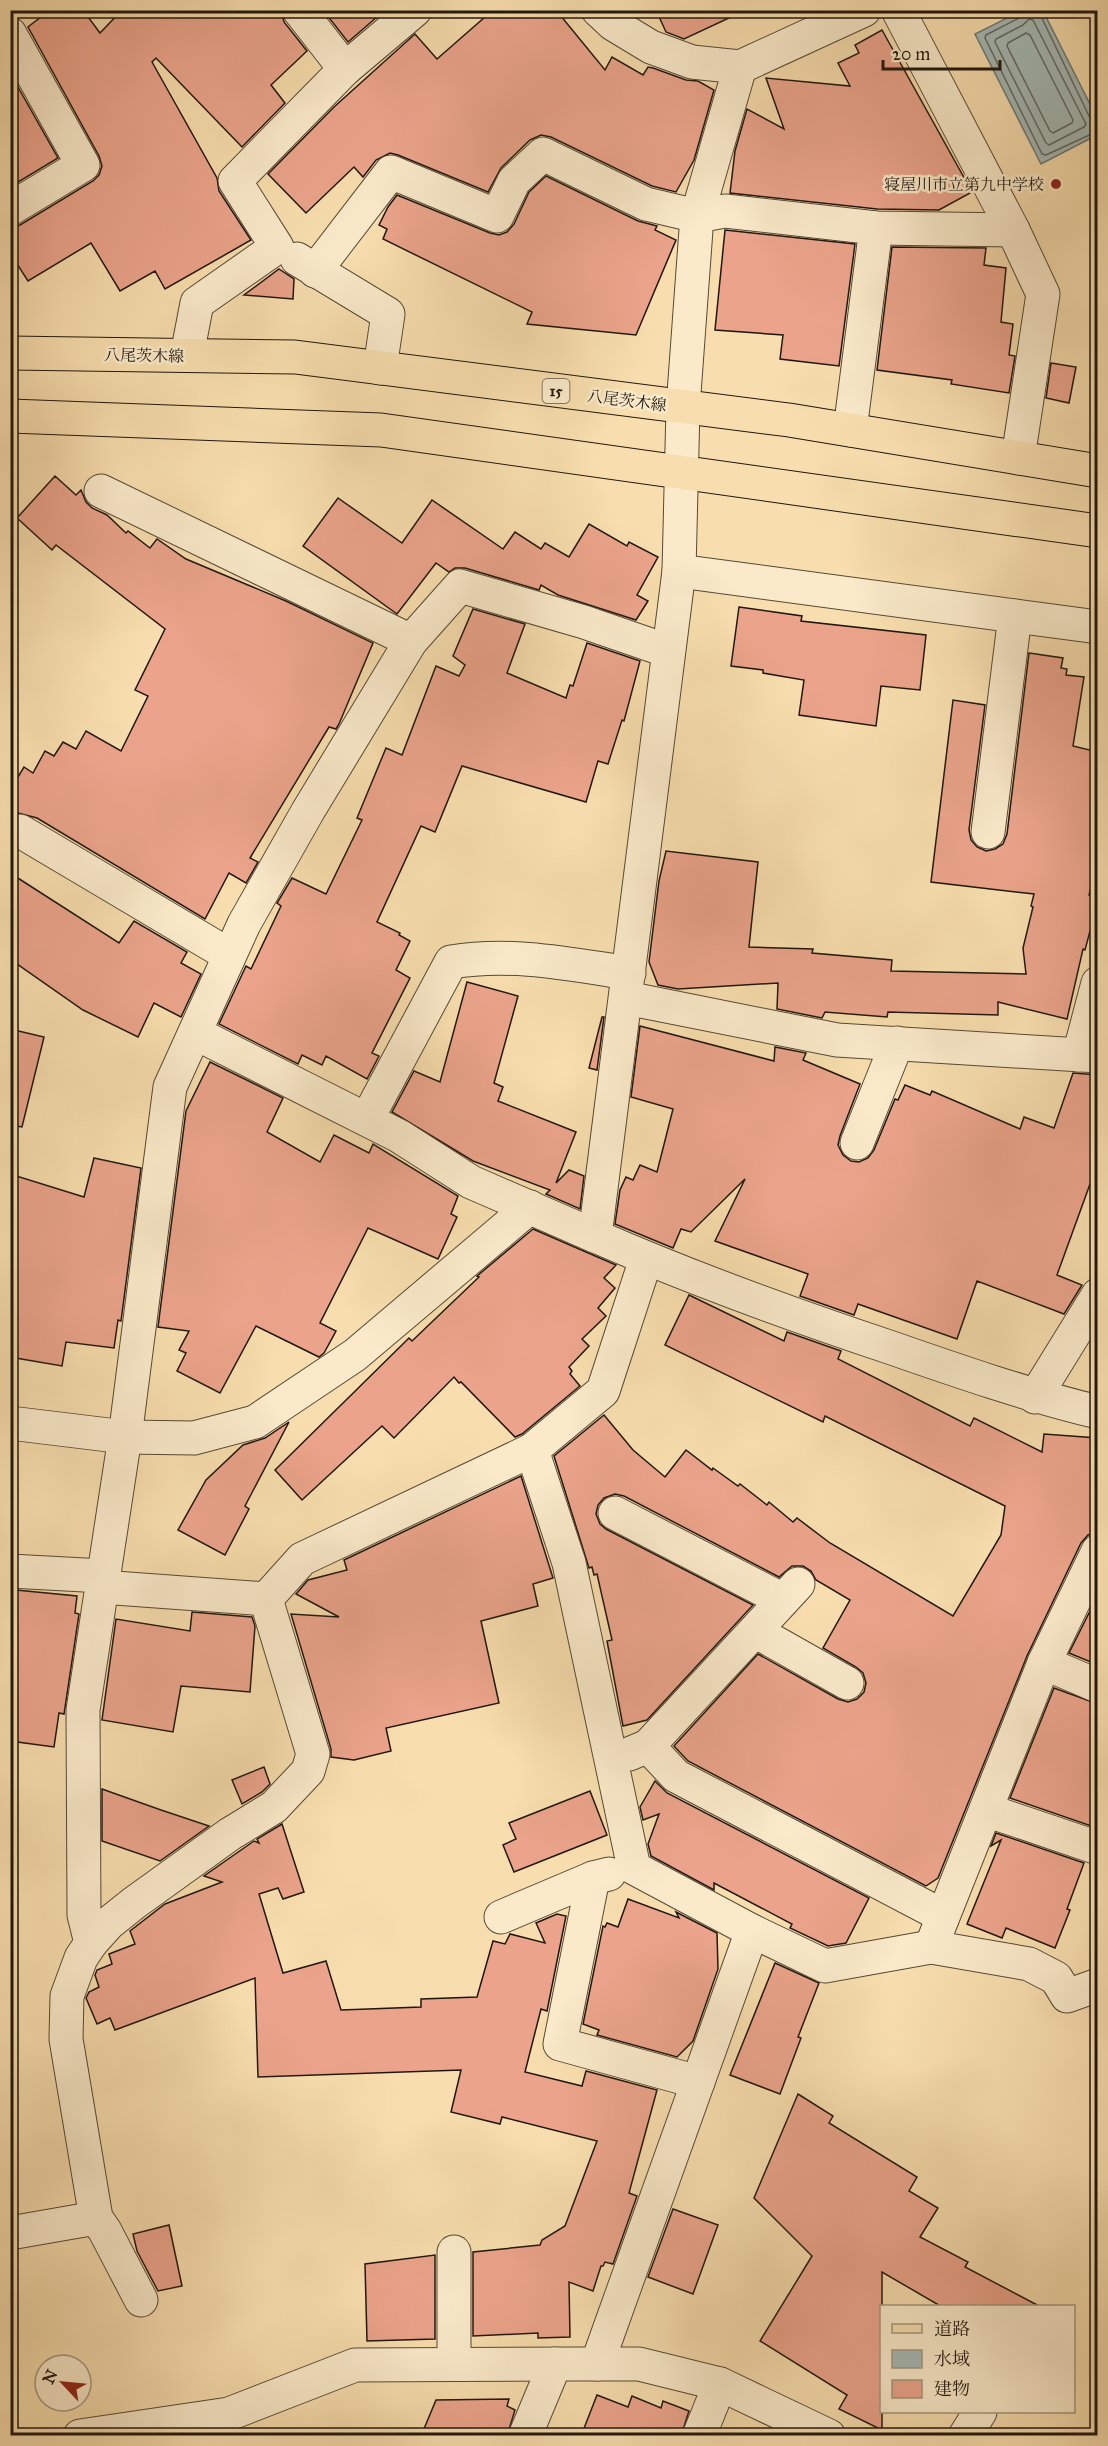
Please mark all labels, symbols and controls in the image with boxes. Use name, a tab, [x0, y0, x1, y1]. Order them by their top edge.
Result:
scale bar	[883, 33, 1000, 71]
text: 20 m	[892, 43, 930, 65]
place label: 寝屋川市立第九中学校	[884, 175, 1044, 194]
marker: 寝屋川市立第九中学校	[1049, 177, 1063, 191]
street label: 八尾茨木線	[104, 345, 184, 366]
road number: 15	[542, 379, 570, 403]
street label: 八尾茨木線	[586, 386, 668, 415]
legend	[880, 2305, 1075, 2413]
text: 道路	[934, 2318, 970, 2340]
text: 水域	[934, 2348, 970, 2370]
north arrow	[33, 2353, 93, 2413]
text: N	[38, 2366, 62, 2387]
text: 建物	[934, 2378, 970, 2400]

